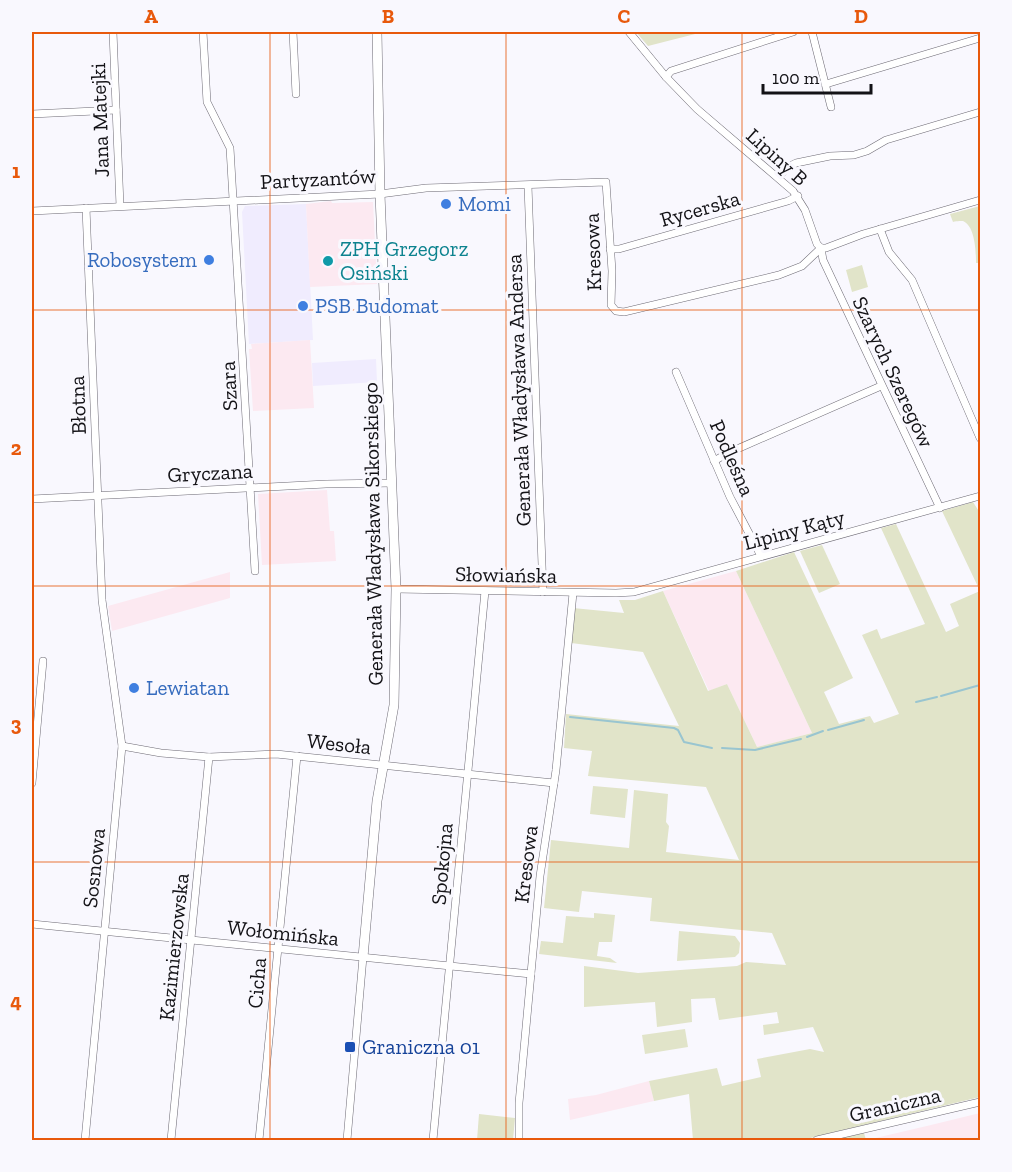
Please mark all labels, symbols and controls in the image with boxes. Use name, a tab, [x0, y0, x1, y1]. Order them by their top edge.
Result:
text: A	[144, 4, 158, 28]
text: B	[382, 4, 394, 28]
text: C	[618, 4, 631, 28]
text: D	[854, 4, 868, 28]
scale bar	[763, 57, 871, 95]
street label: Jana Matejki	[85, 62, 115, 178]
text: 100 m	[772, 67, 820, 89]
street label: Lipiny B	[741, 123, 813, 191]
text: 1	[12, 159, 20, 183]
street label: Partyzantów	[260, 163, 376, 194]
street label: Rycerska	[657, 185, 743, 232]
place label: Momi	[458, 191, 511, 216]
marker: Momi	[439, 197, 453, 211]
street label: Kresowa	[579, 213, 606, 292]
place label: ZPH Grzegorz Osiński	[340, 236, 469, 285]
place label: Robosystem	[87, 247, 197, 272]
marker: Robosystem	[202, 253, 216, 267]
street label: Generała Władysława Andersa	[501, 253, 536, 527]
marker: ZPH Grzegorz Osiński	[321, 254, 335, 268]
street label: Szarych Szeregów	[848, 292, 939, 451]
place label: PSB Budomat	[315, 293, 439, 318]
marker: PSB Budomat	[296, 299, 310, 313]
street label: Szara	[215, 360, 242, 412]
street label: Błotna	[64, 375, 91, 435]
street label: Generała Władysława Sikorskiego	[357, 382, 388, 686]
street label: Podleśna	[705, 416, 760, 500]
text: 2	[11, 436, 22, 460]
street label: Gryczana	[167, 458, 253, 487]
street label: Lipiny Kąty	[741, 504, 847, 555]
street label: Słowiańska	[455, 561, 557, 588]
place label: Lewiatan	[146, 675, 229, 700]
marker: Lewiatan	[127, 681, 141, 695]
text: 3	[11, 712, 22, 736]
street label: Wesoła	[306, 728, 372, 759]
street label: Spokojna	[425, 822, 459, 906]
street label: Kresowa	[508, 824, 543, 904]
street label: Sosnowa	[77, 827, 110, 909]
street label: Kazimierzowska	[153, 872, 194, 1022]
street label: Wołomińska	[226, 914, 340, 951]
street label: Cicha	[242, 956, 271, 1009]
text: 4	[10, 989, 22, 1013]
place label: Graniczna 01	[362, 1034, 480, 1059]
marker: Graniczna 01	[343, 1040, 357, 1054]
street label: Graniczna	[847, 1082, 943, 1127]

